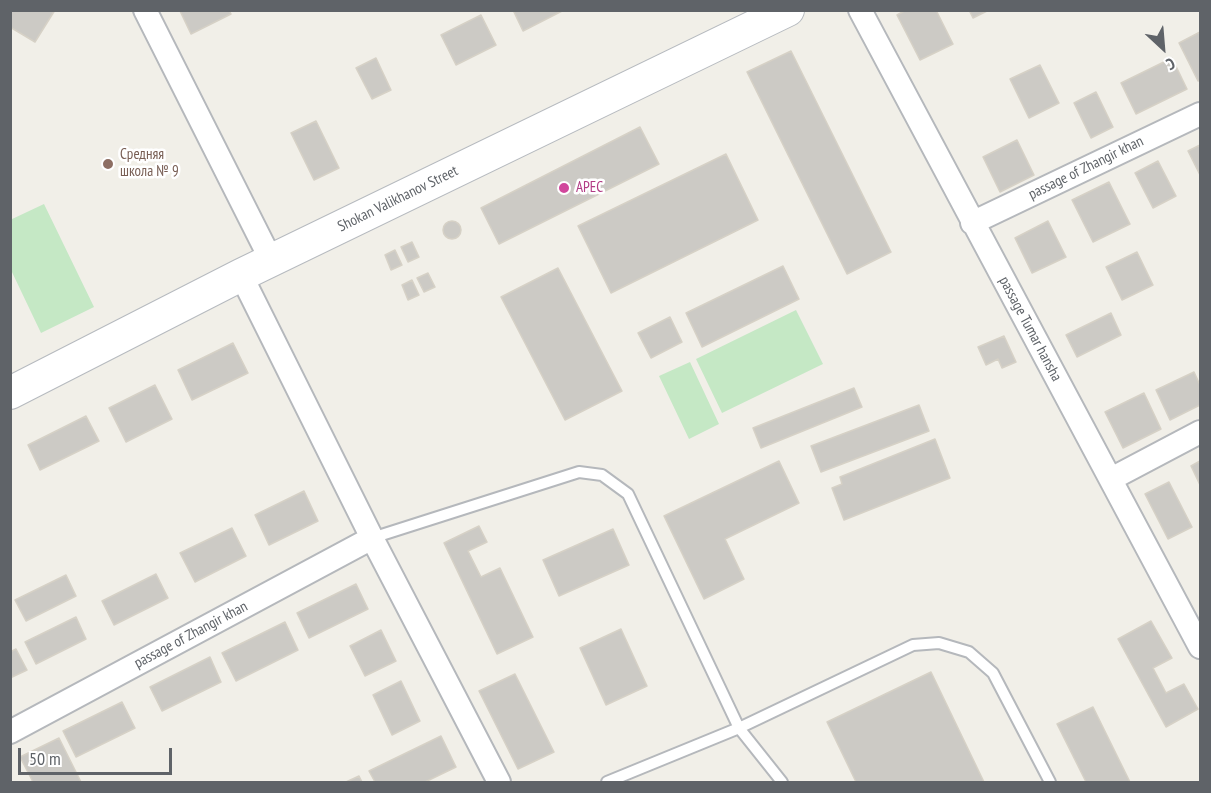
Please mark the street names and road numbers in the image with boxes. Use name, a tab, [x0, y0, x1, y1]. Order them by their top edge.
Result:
street label: passage of Zhangir khan	[1026, 132, 1146, 204]
street label: Shokan Valikhanov Street	[335, 162, 461, 236]
street label: passage Tumar hansha	[995, 273, 1065, 385]
street label: passage of Zhangir khan	[131, 598, 251, 672]

